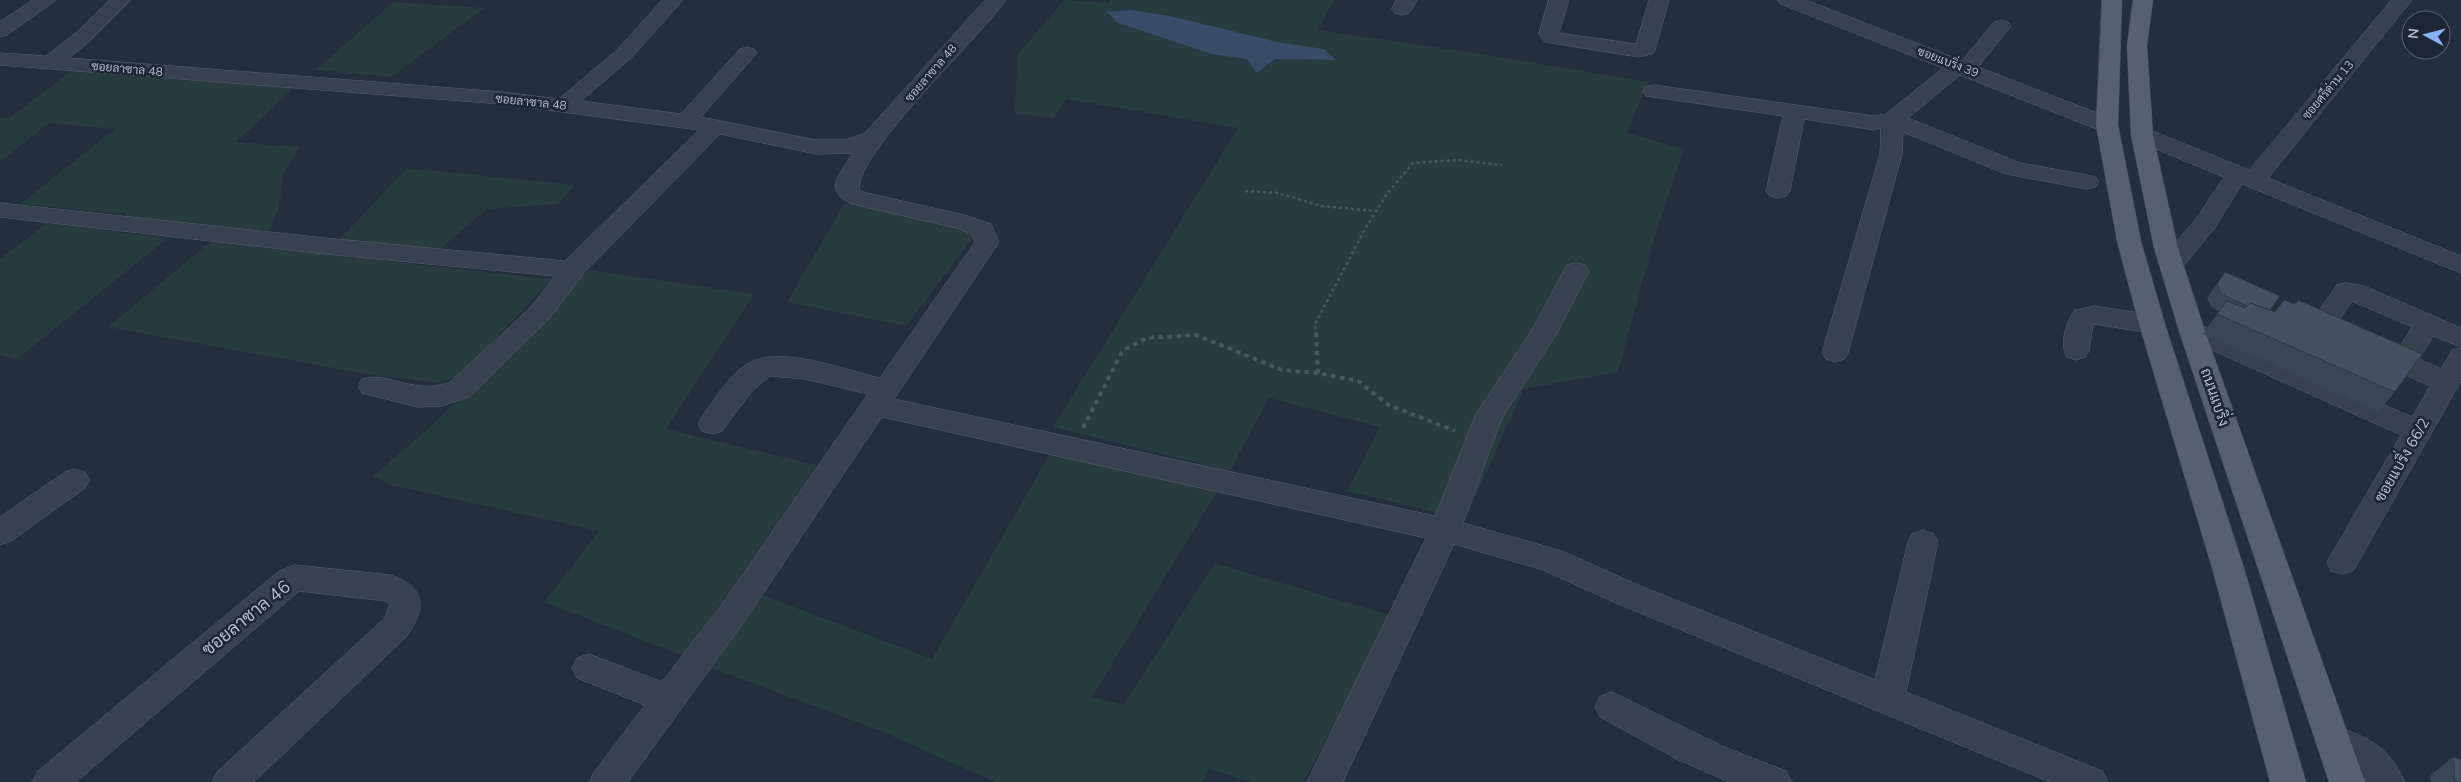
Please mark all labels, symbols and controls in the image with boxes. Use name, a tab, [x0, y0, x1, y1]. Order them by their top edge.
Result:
north arrow	[2401, 10, 2451, 60]
text: N	[2404, 27, 2424, 40]
street label: ซอยลาซาล 48	[901, 41, 961, 105]
street label: ซอยแบริ่ง 39	[1915, 41, 1982, 81]
street label: ซอยศรีด่าน 13	[2299, 57, 2357, 123]
street label: ซอยลาซาล 48	[91, 58, 163, 80]
street label: ซอยลาซาล 48	[494, 90, 568, 114]
street label: ถนนแบริ่ง	[2196, 364, 2238, 429]
street label: ซอยแบริ่ง 66/2	[2366, 412, 2434, 506]
street label: ซอยลาซาล 46	[197, 575, 295, 661]

